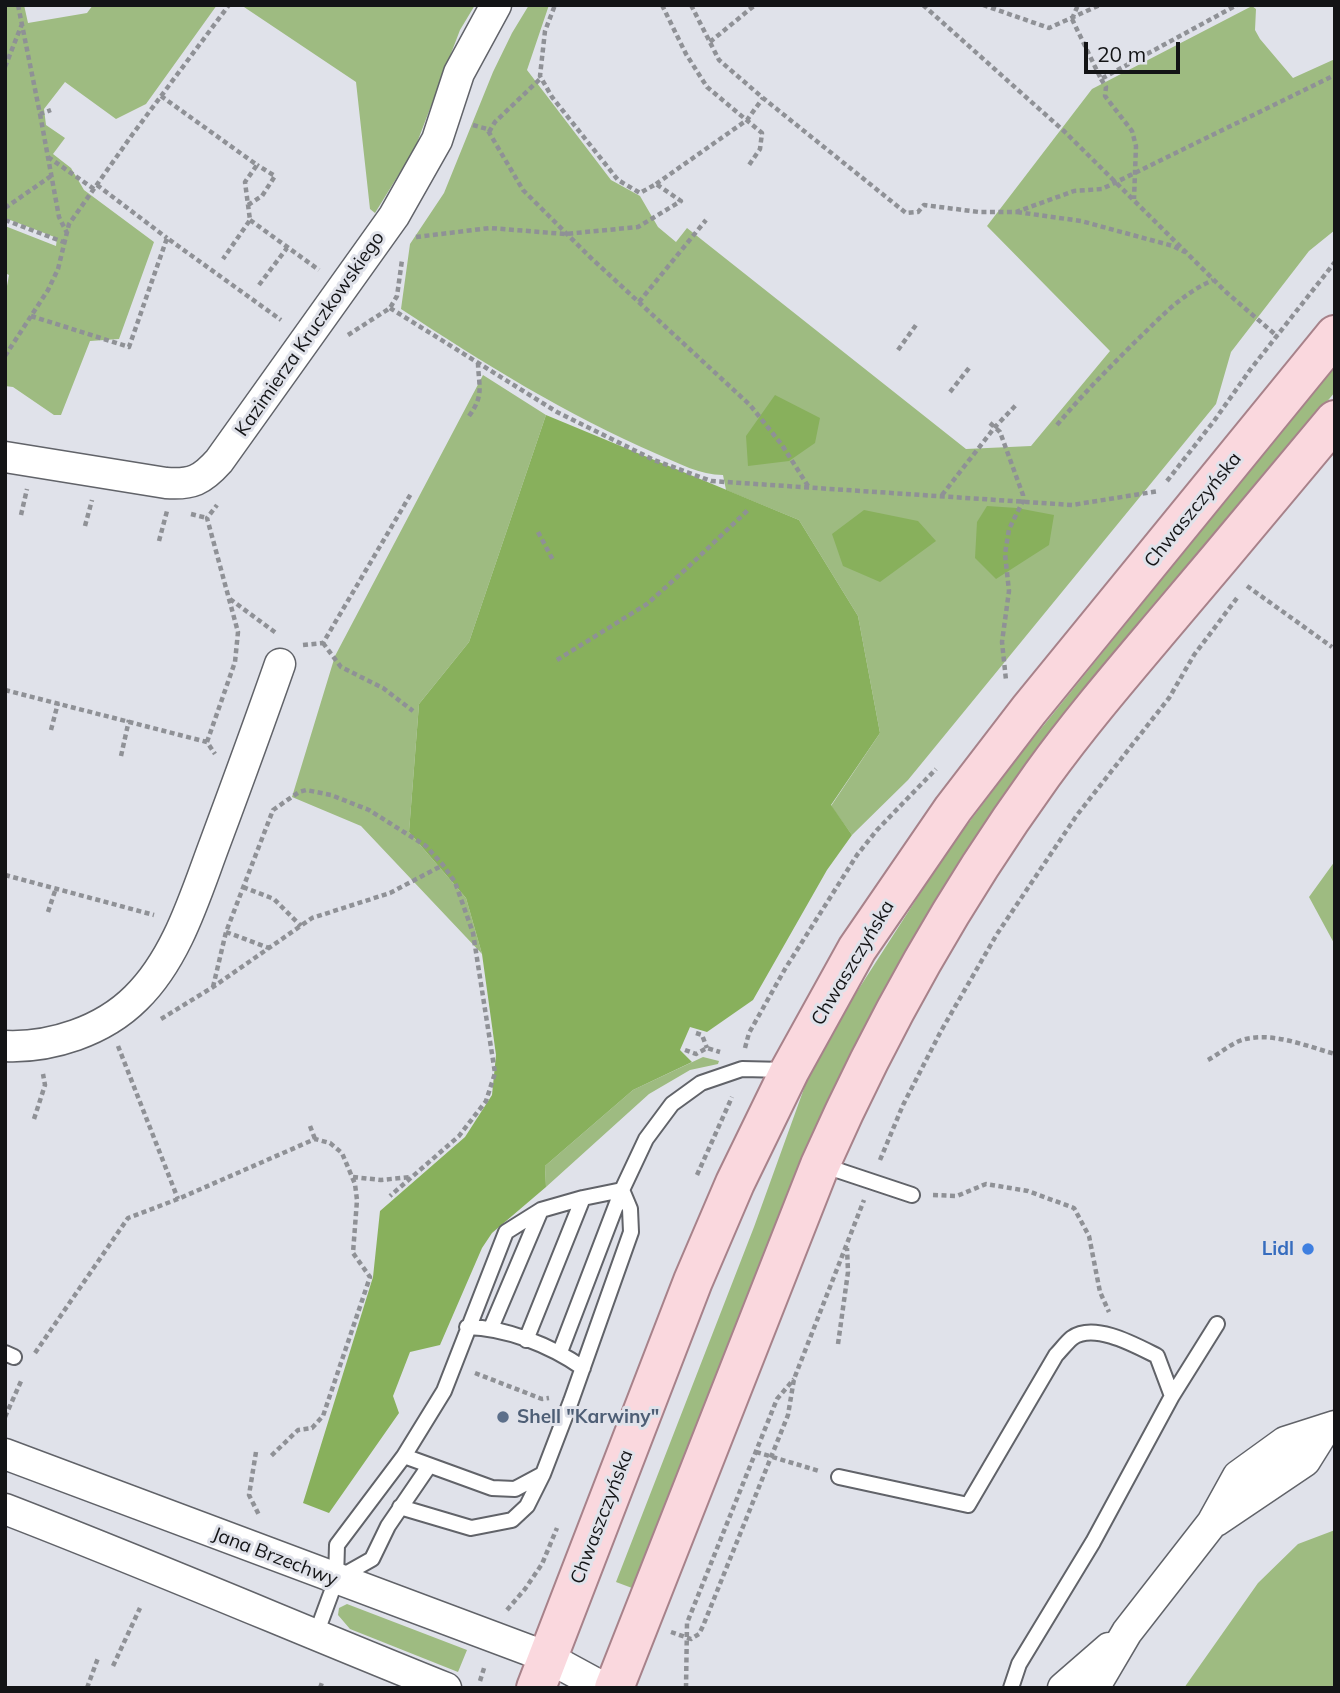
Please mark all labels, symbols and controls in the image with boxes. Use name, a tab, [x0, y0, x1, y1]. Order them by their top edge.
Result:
scale bar	[1088, 28, 1184, 72]
text: 20 m	[1097, 41, 1146, 67]
street label: Kazimierza Kruczkowskiego	[231, 227, 389, 441]
street label: Chwaszczyńska	[1140, 448, 1246, 572]
street label: Chwaszczyńska	[807, 896, 899, 1030]
place label: Lidl	[1262, 1238, 1294, 1260]
marker: Lidl	[1300, 1241, 1316, 1257]
place label: Shell "Karwiny"	[517, 1406, 659, 1428]
marker: Shell "Karwiny"	[495, 1409, 511, 1425]
street label: Chwaszczyńska	[566, 1447, 638, 1587]
street label: Jana Brzechwy	[209, 1523, 341, 1591]

